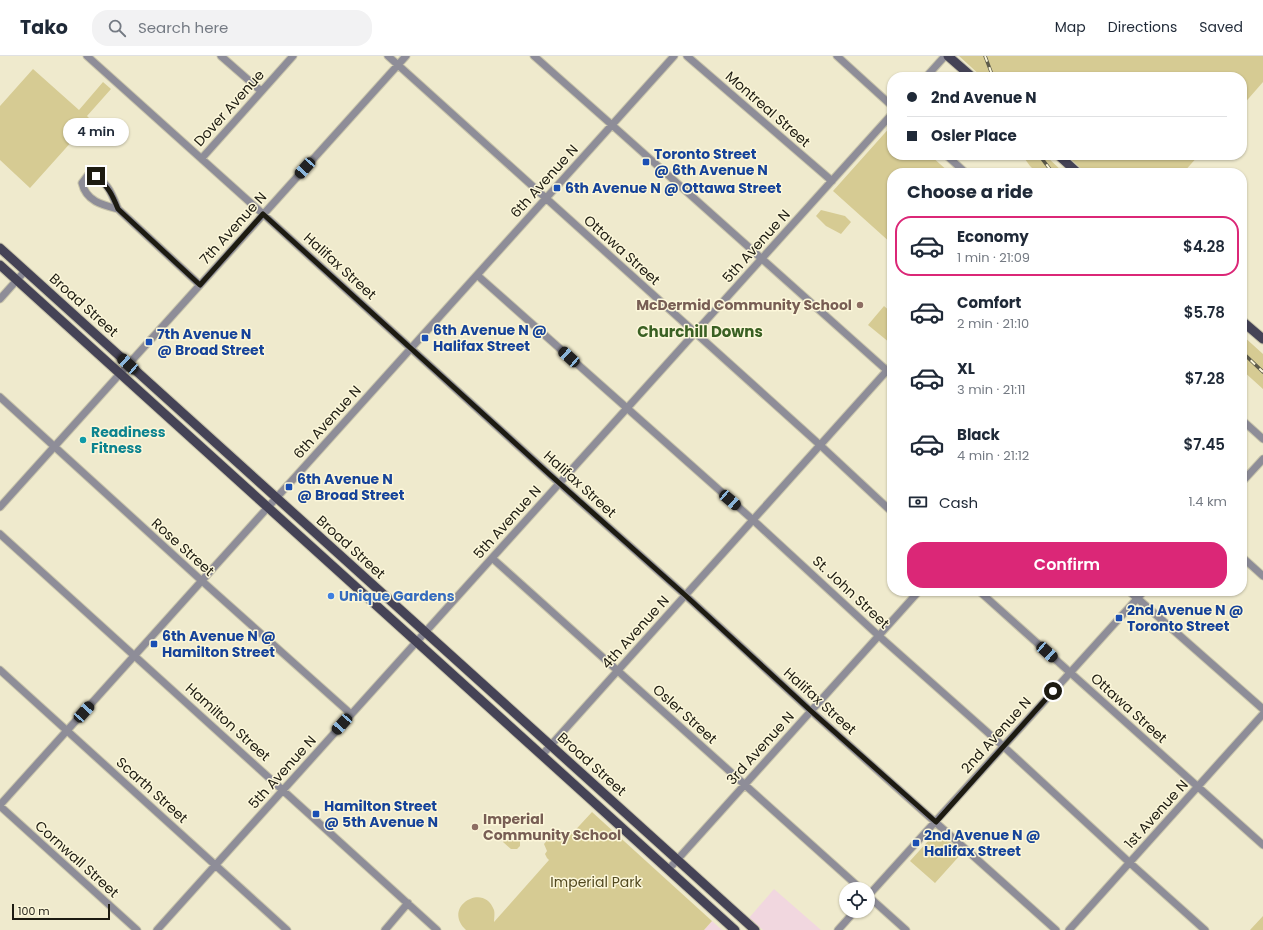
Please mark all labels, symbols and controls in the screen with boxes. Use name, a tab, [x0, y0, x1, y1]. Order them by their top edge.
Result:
search box	[92, 10, 372, 46]
text: Tako	[20, 14, 68, 41]
icon: search	[106, 17, 128, 39]
text: Search here	[138, 17, 228, 38]
text: Map	[1055, 17, 1086, 37]
text: Directions	[1108, 17, 1177, 37]
text: Saved	[1199, 17, 1243, 37]
street label: Dover Avenue	[189, 65, 269, 151]
street label: Montreal Street	[721, 66, 815, 152]
text: 2nd Avenue N	[931, 87, 1037, 108]
callout: 4 min	[63, 118, 129, 146]
text: 4 min	[77, 122, 115, 141]
text: Osler Place	[931, 125, 1017, 146]
street label: 6th Avenue N	[506, 140, 582, 222]
place label: Toronto Street @ 6th Avenue N	[654, 144, 768, 180]
car	[293, 155, 317, 181]
marker: Toronto Street @ 6th Avenue N	[641, 157, 651, 167]
route end	[87, 167, 105, 185]
place label: 6th Avenue N @ Ottawa Street	[565, 178, 782, 198]
text: Choose a ride	[907, 179, 1033, 204]
marker: 6th Avenue N @ Ottawa Street	[552, 183, 562, 193]
street label: 7th Avenue N	[195, 187, 271, 269]
street label: 5th Avenue N	[718, 205, 794, 287]
street label: Ottawa Street	[580, 210, 664, 290]
text: Economy	[957, 226, 1029, 247]
street label: Halifax Street	[299, 228, 381, 304]
icon: car	[909, 228, 945, 264]
text: $4.28	[1183, 236, 1225, 257]
text: 1 min · 21:09	[957, 248, 1030, 267]
street label: Broad Street	[45, 269, 123, 341]
text: Comfort	[957, 292, 1021, 313]
icon: car	[909, 294, 945, 330]
place label: McDermid Community School	[636, 295, 852, 315]
marker: McDermid Community School	[855, 300, 865, 310]
text: $5.78	[1184, 302, 1225, 323]
text: 2 min · 21:10	[957, 314, 1029, 333]
place label: 6th Avenue N @ Halifax Street	[433, 320, 547, 356]
district label: Churchill Downs	[637, 321, 763, 342]
place label: 7th Avenue N @ Broad Street	[157, 324, 265, 360]
marker: 6th Avenue N @ Halifax Street	[420, 333, 430, 343]
marker: 7th Avenue N @ Broad Street	[144, 337, 154, 347]
car	[556, 345, 582, 369]
car	[115, 352, 141, 376]
text: XL	[957, 358, 975, 379]
icon: car	[909, 360, 945, 396]
text: $7.28	[1185, 368, 1225, 389]
text: 3 min · 21:11	[957, 380, 1025, 399]
street label: 6th Avenue N	[289, 381, 365, 463]
place label: Readiness Fitness	[91, 422, 166, 458]
text: Black	[957, 424, 1000, 445]
icon: car	[909, 426, 945, 462]
text: $7.45	[1183, 434, 1225, 455]
marker: Readiness Fitness	[78, 435, 88, 445]
street label: Halifax Street	[539, 446, 621, 522]
text: 4 min · 21:12	[957, 446, 1029, 465]
place label: 6th Avenue N @ Broad Street	[297, 469, 405, 505]
street label: 5th Avenue N	[469, 481, 545, 563]
marker: 6th Avenue N @ Broad Street	[284, 482, 294, 492]
car	[717, 488, 743, 512]
icon: cash	[907, 491, 929, 513]
text: Cash	[939, 492, 978, 513]
text: 1.4 km	[1188, 492, 1227, 511]
street label: Broad Street	[312, 511, 390, 583]
street label: Rose Street	[147, 513, 219, 581]
button: Confirm	[907, 542, 1227, 588]
street label: St. John Street	[808, 551, 894, 633]
place label: Unique Gardens	[339, 586, 455, 606]
marker: Unique Gardens	[326, 591, 336, 601]
street label: 4th Avenue N	[597, 591, 673, 673]
place label: 2nd Avenue N @ Toronto Street	[1127, 600, 1244, 636]
marker: 2nd Avenue N @ Toronto Street	[1114, 613, 1124, 623]
place label: 6th Avenue N @ Hamilton Street	[162, 626, 276, 662]
marker: 6th Avenue N @ Hamilton Street	[149, 639, 159, 649]
car	[1034, 640, 1060, 664]
street label: Halifax Street	[779, 663, 861, 739]
street label: Ottawa Street	[1087, 668, 1171, 748]
street label: Hamilton Street	[181, 678, 275, 766]
street label: Osler Street	[648, 680, 722, 748]
route start	[1044, 682, 1062, 700]
street label: 2nd Avenue N	[956, 692, 1036, 778]
car	[72, 699, 96, 725]
street label: 3rd Avenue N	[722, 707, 798, 789]
car	[330, 711, 354, 737]
street label: Broad Street	[553, 728, 631, 800]
street label: 5th Avenue N	[244, 731, 320, 813]
street label: Scarth Street	[112, 752, 192, 828]
street label: 1st Avenue N	[1120, 775, 1192, 853]
place label: Hamilton Street @ 5th Avenue N	[324, 796, 438, 832]
marker: Hamilton Street @ 5th Avenue N	[311, 809, 321, 819]
place label: Imperial Community School	[483, 809, 621, 845]
street label: Cornwall Street	[31, 816, 123, 902]
marker: Imperial Community School	[470, 822, 480, 832]
place label: 2nd Avenue N @ Halifax Street	[924, 825, 1041, 861]
marker: 2nd Avenue N @ Halifax Street	[911, 838, 921, 848]
park label: Imperial Park	[550, 872, 642, 892]
map controls	[839, 882, 875, 918]
button: locate	[839, 882, 875, 918]
scale bar	[12, 902, 110, 921]
text: 100 m	[18, 903, 50, 919]

